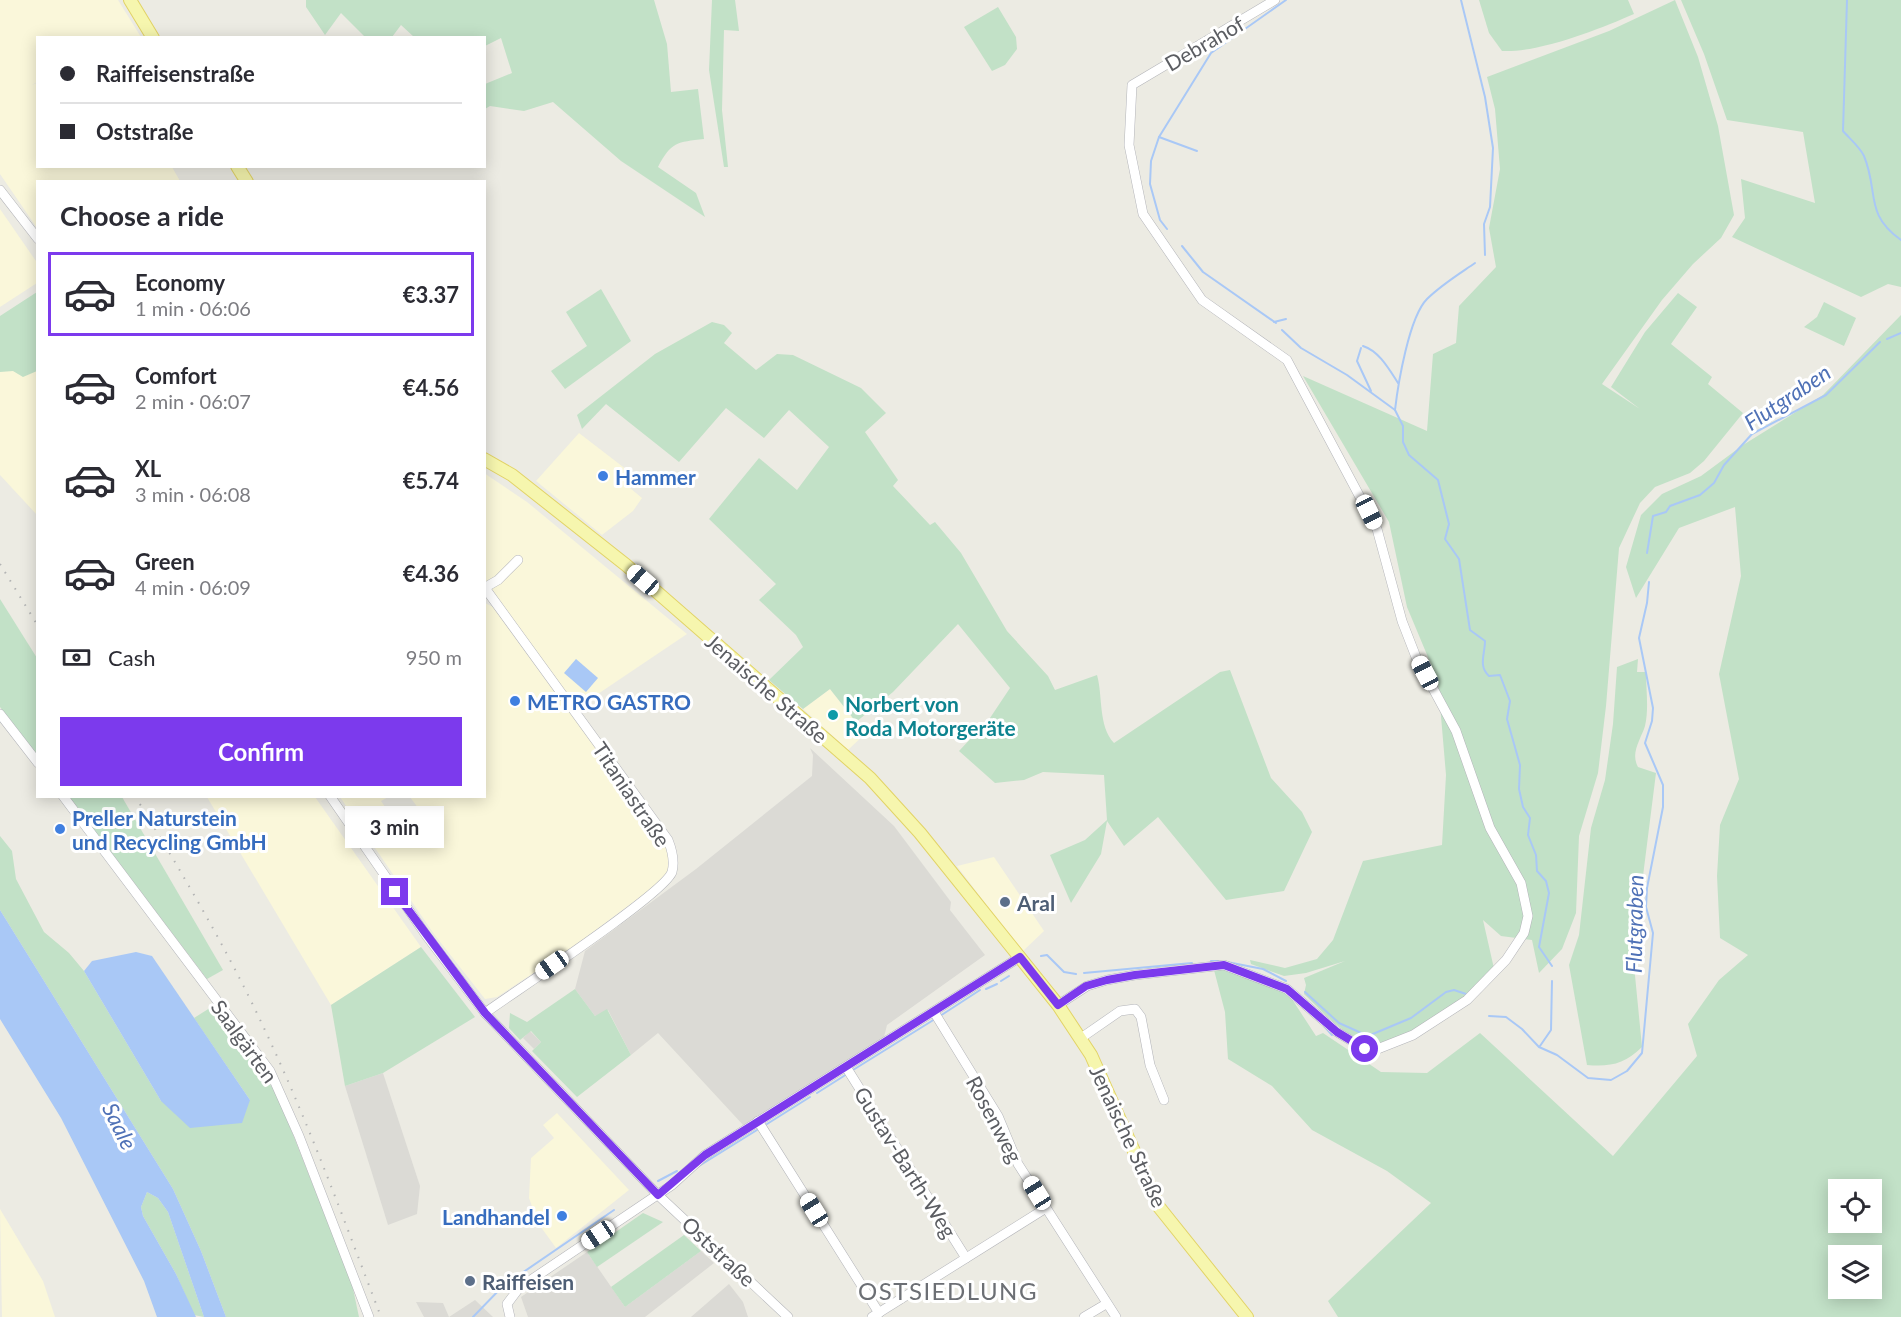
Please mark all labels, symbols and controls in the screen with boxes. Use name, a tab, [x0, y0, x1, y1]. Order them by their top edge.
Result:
street label: Debrahof	[1160, 10, 1249, 76]
text: Raiffeisenstraße	[96, 60, 255, 87]
text: Oststraße	[96, 118, 194, 145]
text: Choose a ride	[60, 199, 224, 232]
icon: car	[63, 267, 117, 321]
text: Economy	[135, 269, 225, 296]
text: €3.37	[403, 281, 459, 308]
text: 1 min · 06:06	[135, 296, 251, 320]
water label: Flutgraben	[1739, 358, 1835, 436]
icon: car	[63, 360, 117, 414]
text: Comfort	[135, 362, 217, 389]
text: €4.56	[403, 374, 459, 401]
text: 2 min · 06:07	[135, 389, 251, 413]
icon: car	[63, 453, 117, 507]
text: XL	[135, 455, 161, 482]
place label: Hammer	[615, 464, 696, 489]
text: €5.74	[403, 467, 459, 494]
marker: Hammer	[596, 469, 610, 483]
text: 3 min · 06:08	[135, 482, 251, 506]
car	[1353, 492, 1385, 532]
icon: car	[63, 546, 117, 600]
text: Green	[135, 548, 195, 575]
text: €4.36	[403, 560, 459, 587]
car	[624, 561, 662, 599]
text: 4 min · 06:09	[135, 575, 251, 599]
street label: Jenaische Straße	[701, 628, 833, 748]
icon: cash	[60, 641, 93, 674]
text: Cash	[108, 644, 155, 671]
text: 950 m	[406, 645, 462, 669]
car	[1409, 653, 1441, 693]
place label: METRO GASTRO	[527, 689, 691, 714]
place label: Norbert von Roda Motorgeräte	[845, 691, 1016, 740]
marker: METRO GASTRO	[508, 694, 522, 708]
marker: Norbert von Roda Motorgeräte	[826, 708, 840, 722]
button: Confirm	[60, 717, 462, 786]
street label: Titaniastraße	[588, 737, 676, 851]
place label: Preller Naturstein und Recycling GmbH	[72, 805, 267, 854]
callout: 3 min	[346, 805, 444, 847]
text: 3 min	[370, 815, 419, 839]
marker: Preller Naturstein und Recycling GmbH	[53, 822, 67, 836]
water label: Flutgraben	[1620, 875, 1648, 973]
route end	[381, 878, 408, 905]
place label: Aral	[1016, 890, 1055, 915]
marker: Aral	[998, 895, 1012, 909]
car	[532, 947, 572, 983]
street label: Saalgärten	[207, 995, 283, 1087]
route start	[1351, 1035, 1378, 1062]
street label: Jenaische Straße	[1085, 1061, 1173, 1211]
street label: Rosenweg	[962, 1071, 1028, 1167]
street label: Gustav-Barth-Weg	[850, 1082, 963, 1242]
water label: Saale	[97, 1098, 143, 1154]
car	[1020, 1173, 1054, 1213]
map controls	[1828, 1179, 1882, 1299]
button: locate	[1828, 1179, 1882, 1233]
car	[797, 1190, 831, 1230]
place label: Landhandel	[442, 1204, 550, 1229]
marker: Landhandel	[555, 1209, 569, 1223]
street label: Oststraße	[677, 1211, 761, 1291]
car	[578, 1217, 618, 1253]
button: layers	[1828, 1245, 1882, 1299]
place label: Raiffeisen	[482, 1269, 574, 1294]
marker: Raiffeisen	[463, 1274, 477, 1288]
district label: OSTSIEDLUNG	[858, 1276, 1038, 1305]

